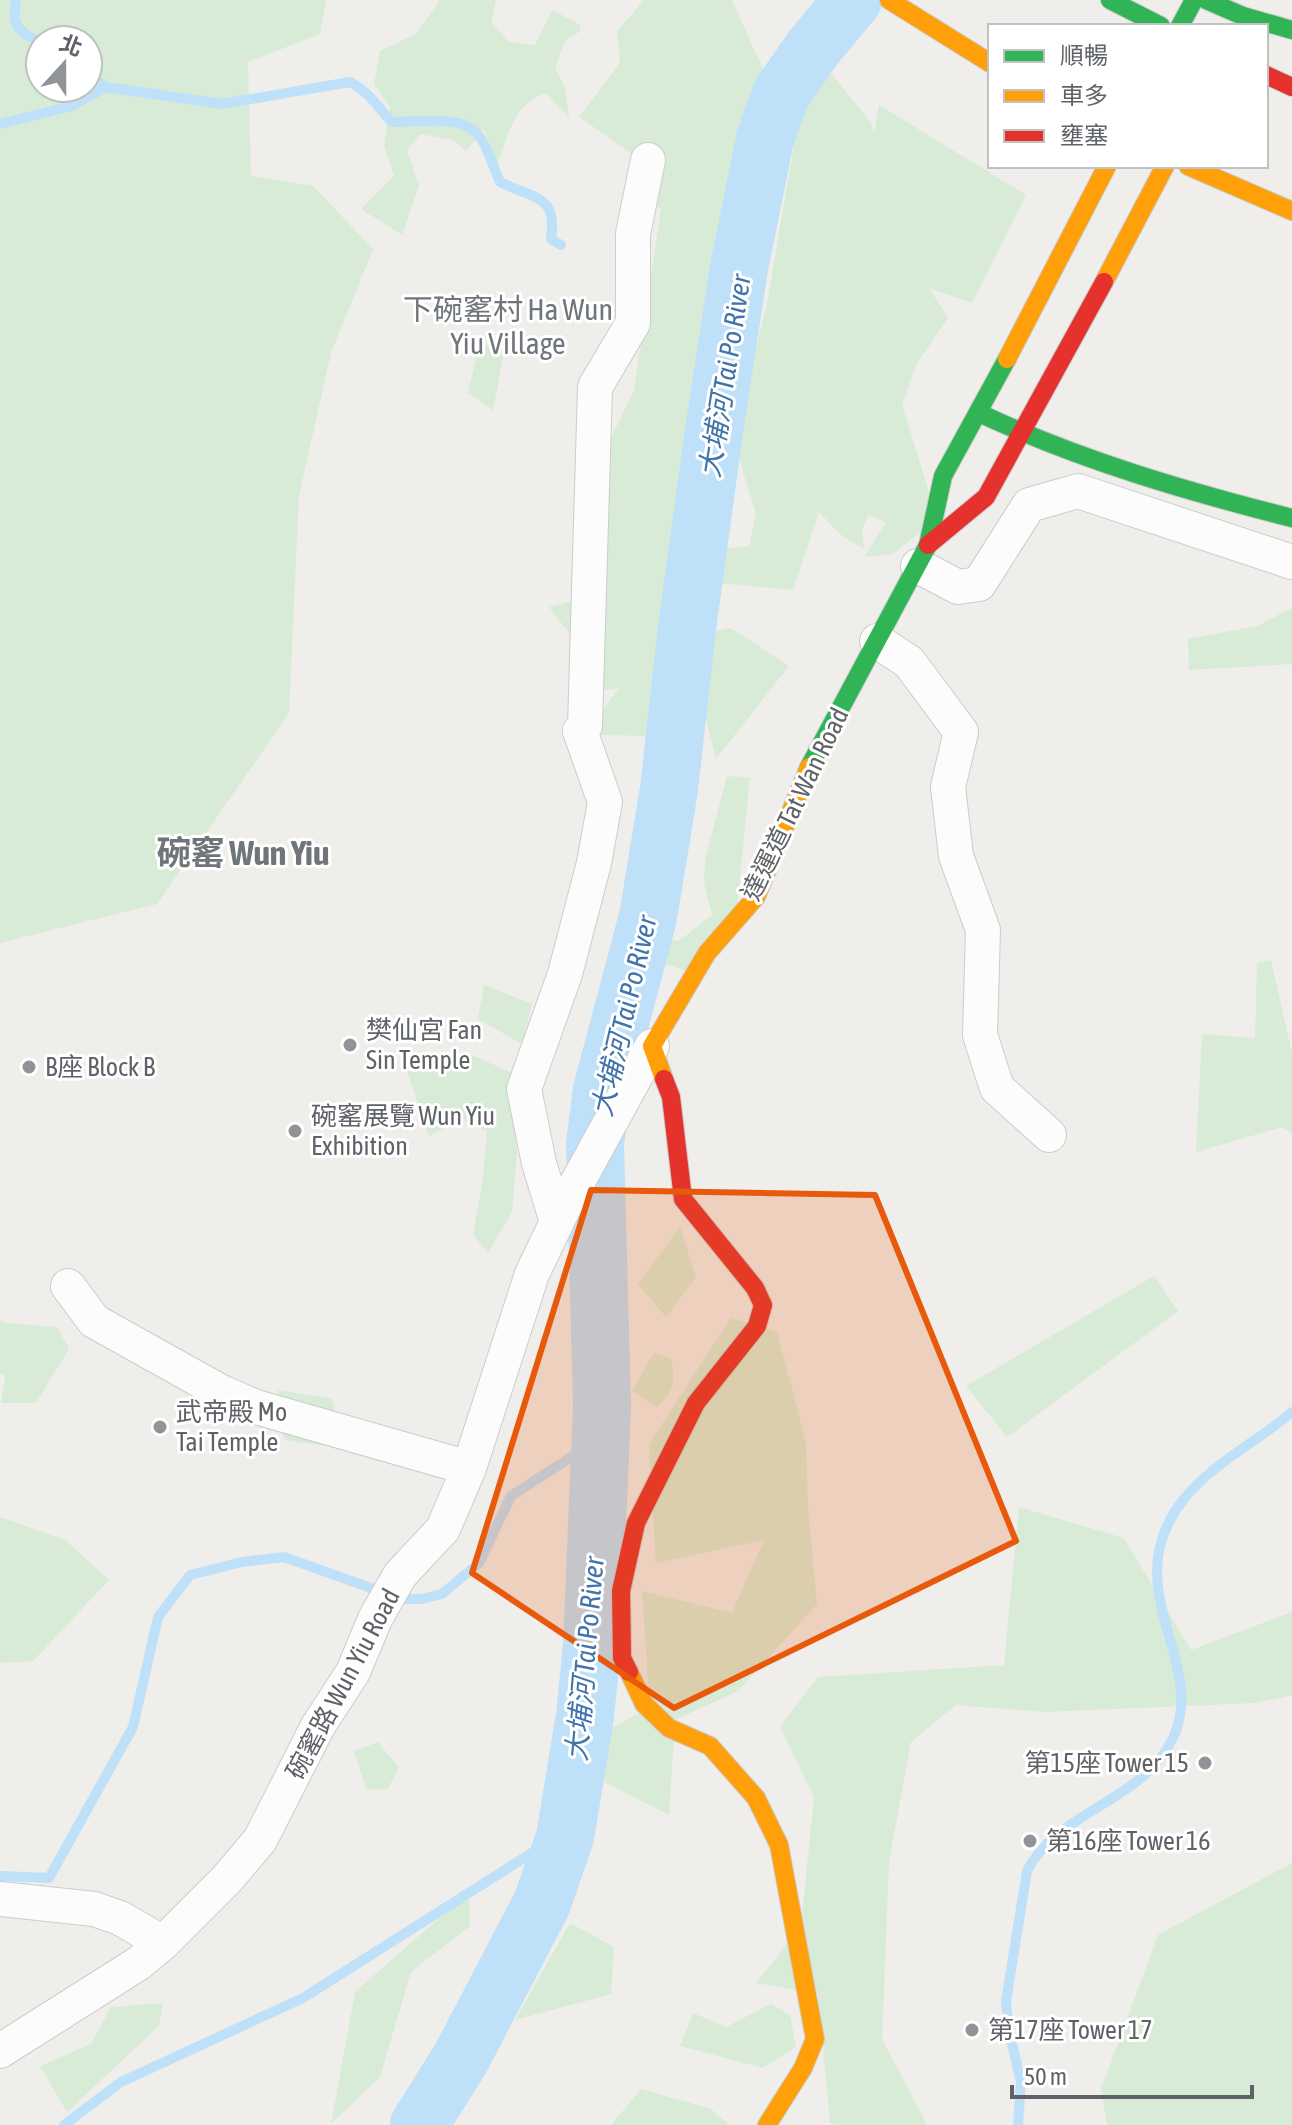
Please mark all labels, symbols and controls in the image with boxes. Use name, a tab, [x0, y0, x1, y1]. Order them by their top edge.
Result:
north arrow	[24, 24, 104, 104]
legend	[988, 24, 1268, 168]
text: 北	[56, 29, 86, 61]
text: 順暢	[1060, 42, 1108, 69]
text: 車多	[1060, 82, 1108, 109]
text: 壅塞	[1060, 122, 1108, 149]
water label: 大埔河 Tai Po River	[693, 271, 757, 480]
district label: 下碗窰村 Ha Wun Yiu Village	[403, 292, 613, 360]
street label: 達運道 Tat Wan Road	[735, 703, 855, 905]
district label: 碗窰 Wun Yiu	[157, 833, 329, 872]
water label: 大埔河 Tai Po River	[585, 911, 663, 1119]
place label: 樊仙宮 Fan Sin Temple	[366, 1015, 482, 1075]
marker: 樊仙宮 Fan Sin Temple	[341, 1036, 359, 1054]
place label: B座 Block B	[45, 1052, 156, 1082]
marker: B座 Block B	[20, 1058, 38, 1076]
place label: 碗窰展覽 Wun Yiu Exhibition	[311, 1101, 495, 1161]
marker: 碗窰展覽 Wun Yiu Exhibition	[286, 1122, 304, 1140]
place label: 武帝殿 Mo Tai Temple	[176, 1397, 287, 1457]
marker: 武帝殿 Mo Tai Temple	[151, 1418, 169, 1436]
water label: 大埔河 Tai Po River	[560, 1554, 610, 1762]
street label: 碗窰路 Wun Yiu Road	[280, 1584, 406, 1784]
place label: 第15座 Tower 15	[1024, 1748, 1189, 1778]
marker: 第15座 Tower 15	[1196, 1754, 1214, 1772]
place label: 第16座 Tower 16	[1046, 1826, 1211, 1856]
marker: 第16座 Tower 16	[1021, 1832, 1039, 1850]
place label: 第17座 Tower 17	[988, 2015, 1153, 2045]
marker: 第17座 Tower 17	[963, 2021, 981, 2039]
scale bar	[1012, 2049, 1252, 2099]
text: 50 m	[1024, 2063, 1067, 2090]

